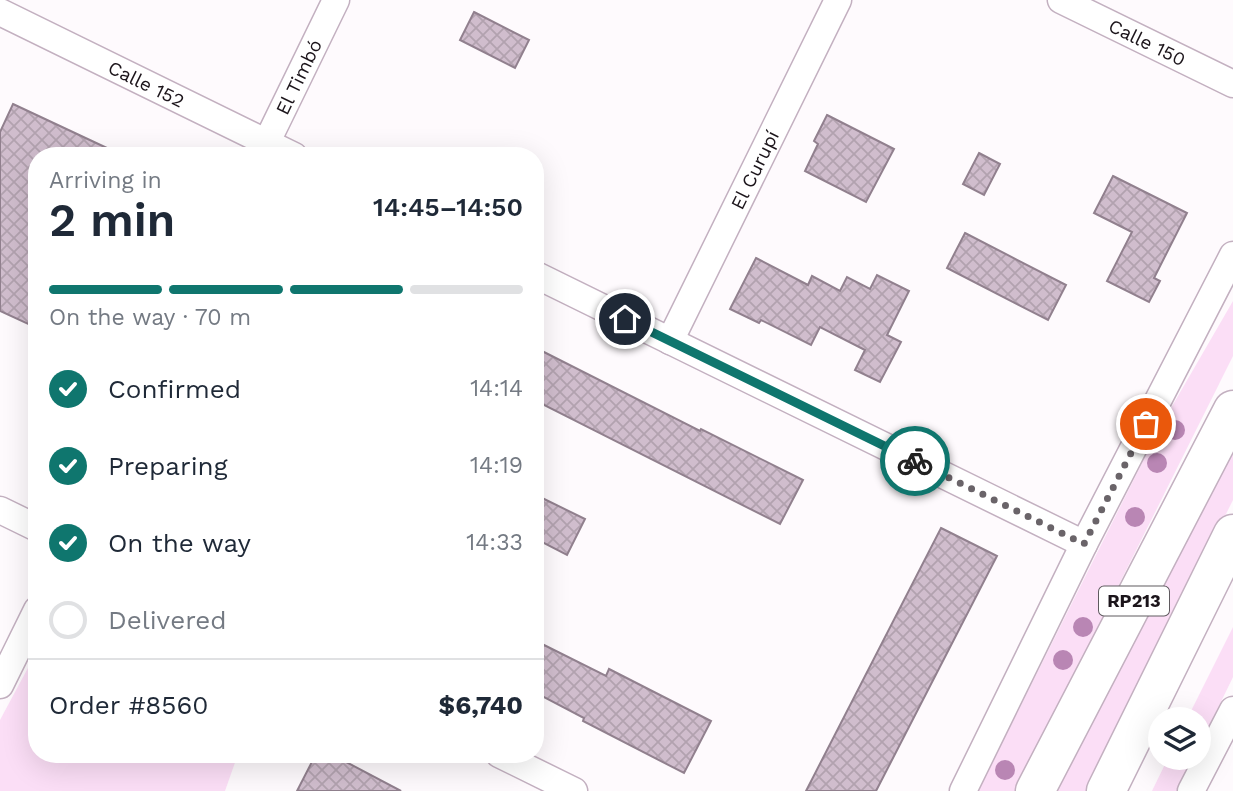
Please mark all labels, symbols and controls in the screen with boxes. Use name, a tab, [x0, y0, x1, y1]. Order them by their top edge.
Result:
street label: Calle 150	[1105, 14, 1189, 71]
street label: El Timbó	[271, 36, 327, 119]
street label: Calle 152	[104, 56, 188, 113]
street label: El Curupí	[726, 127, 784, 213]
text: Arriving in	[49, 167, 162, 194]
text: 14:45–14:50	[373, 192, 523, 222]
text: 2 min	[49, 193, 175, 247]
pin	[595, 289, 655, 349]
icon: home	[606, 300, 644, 338]
text: On the way · 70 m	[49, 304, 251, 331]
icon: check	[49, 370, 87, 408]
text: Confirmed	[108, 374, 241, 404]
text: 14:14	[470, 375, 523, 402]
pin	[1116, 394, 1176, 454]
icon: bag	[1127, 405, 1165, 443]
courier	[880, 426, 950, 496]
icon: bike	[896, 442, 934, 480]
icon: check	[49, 447, 87, 485]
text: Preparing	[108, 451, 228, 481]
text: 14:19	[470, 452, 523, 479]
icon: check	[49, 524, 87, 562]
text: On the way	[108, 528, 251, 558]
text: 14:33	[466, 529, 523, 556]
road number: RP213	[1099, 586, 1169, 616]
text: Delivered	[108, 605, 227, 635]
text: Order #8560	[49, 690, 208, 720]
text: $6,740	[439, 690, 523, 720]
map controls	[1148, 707, 1211, 770]
button: layers	[1148, 707, 1211, 770]

